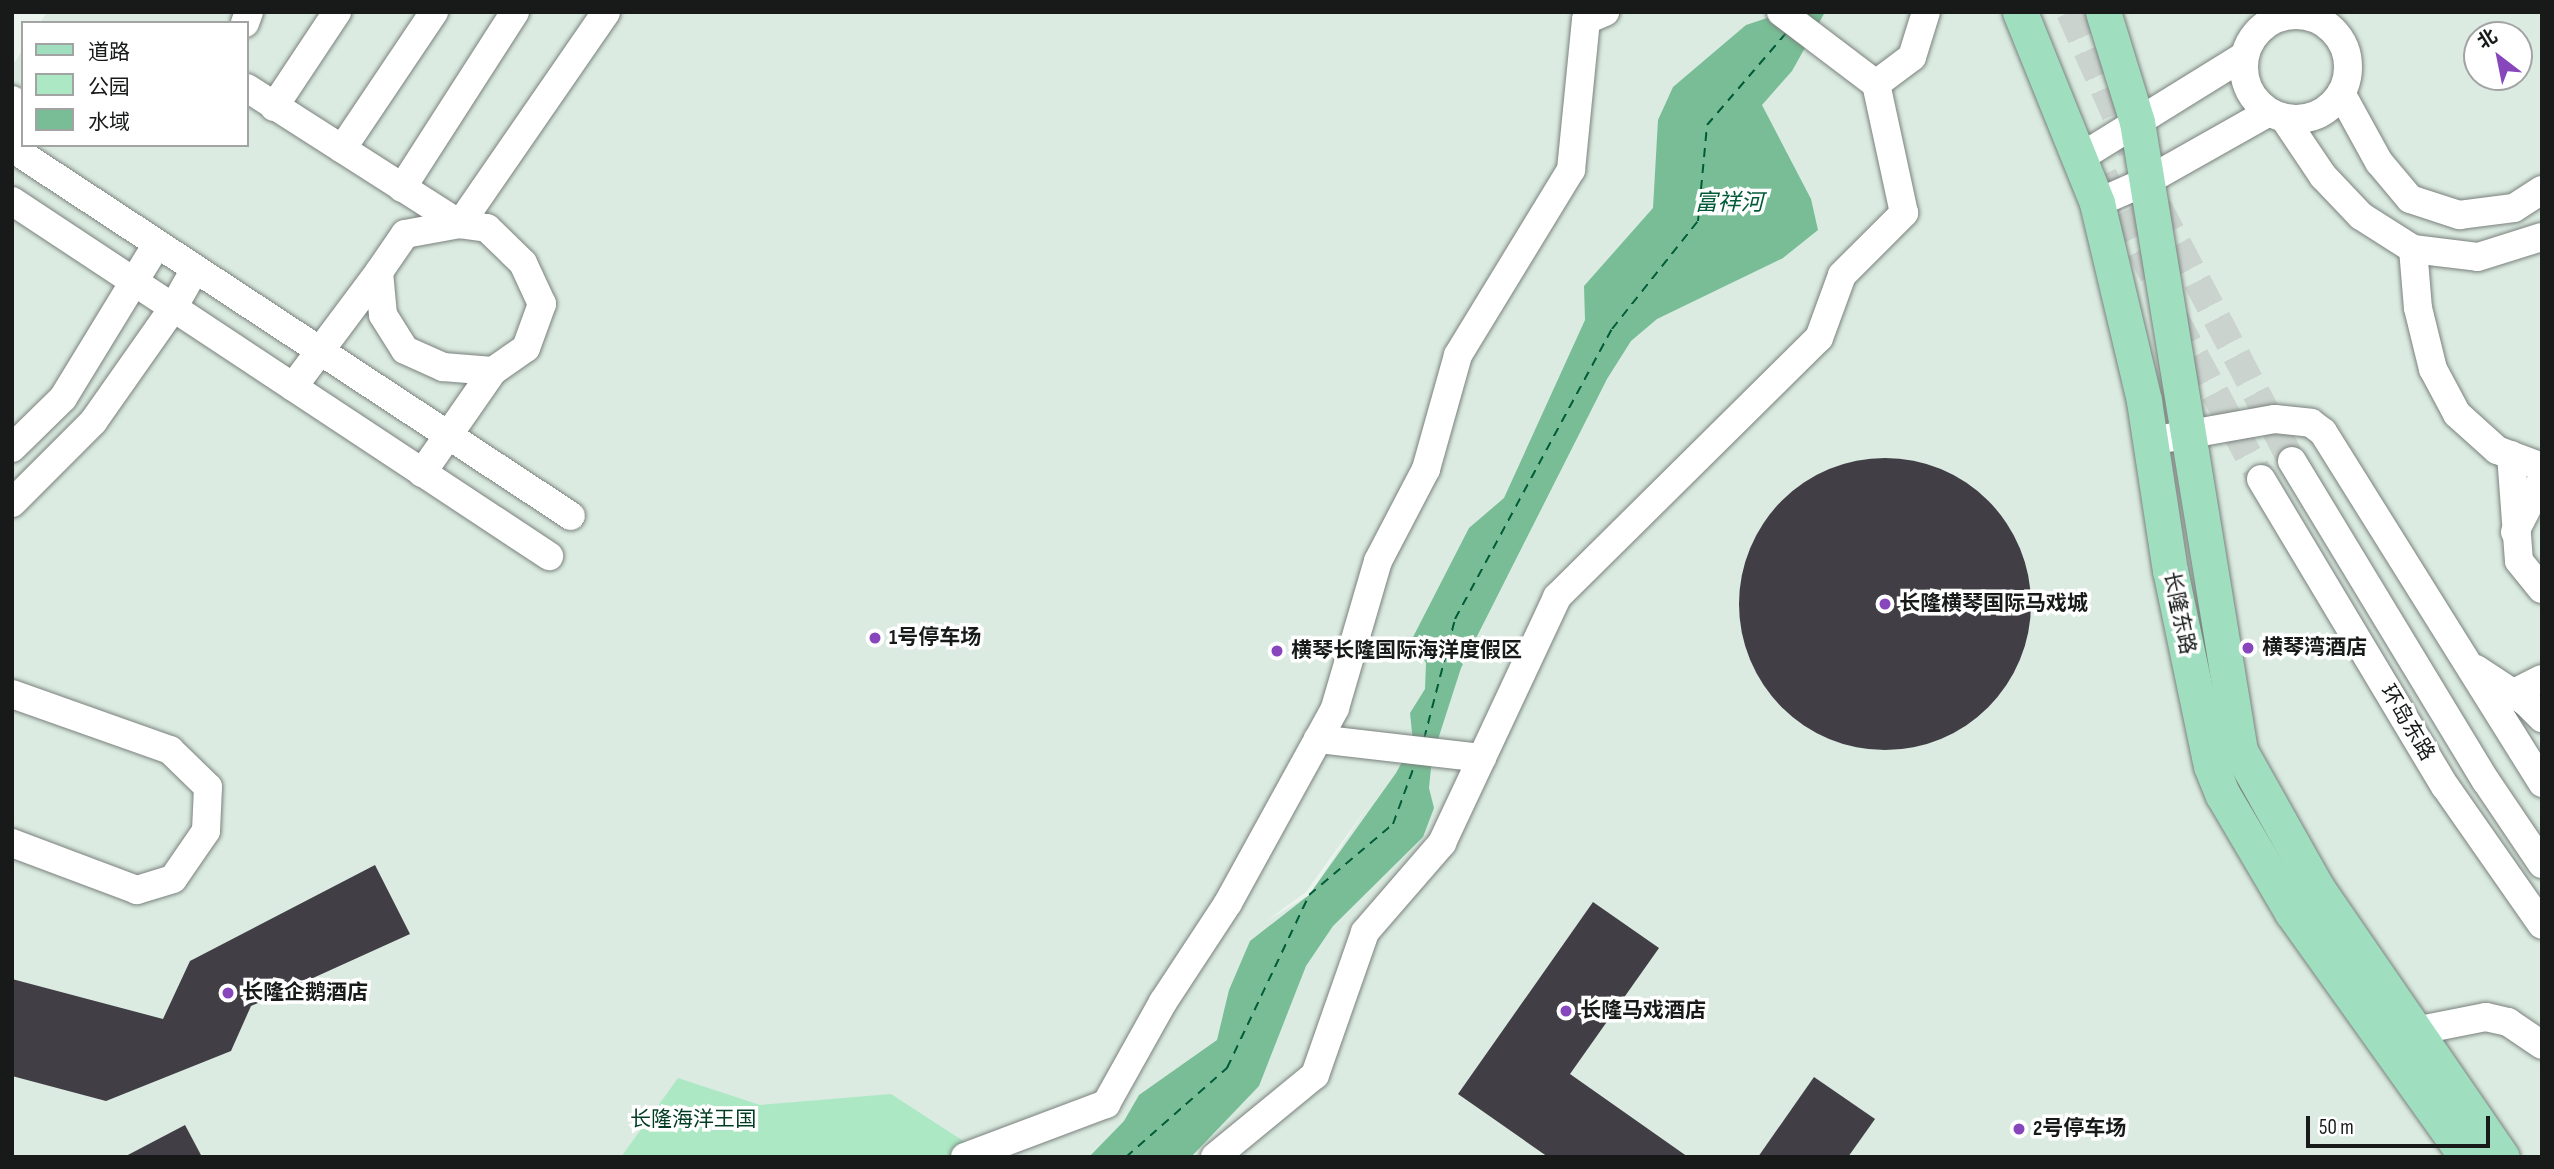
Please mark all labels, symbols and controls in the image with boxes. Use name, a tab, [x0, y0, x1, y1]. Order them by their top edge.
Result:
legend	[21, 21, 248, 147]
north arrow	[2463, 21, 2533, 91]
text: 北	[2474, 25, 2502, 54]
text: 道路	[88, 40, 130, 65]
text: 公园	[88, 75, 130, 100]
text: 水域	[88, 110, 130, 135]
water label: 富祥河	[1695, 189, 1763, 217]
street label: 长隆东路	[2158, 569, 2200, 657]
place label: 长隆横琴国际马戏城	[1899, 591, 2088, 617]
marker: 长隆横琴国际马戏城	[1877, 596, 1893, 612]
place label: 1号停车场	[889, 625, 981, 651]
marker: 1号停车场	[867, 630, 883, 646]
place label: 横琴湾酒店	[2262, 635, 2367, 661]
place label: 横琴长隆国际海洋度假区	[1291, 638, 1522, 664]
marker: 横琴湾酒店	[2240, 640, 2256, 656]
marker: 横琴长隆国际海洋度假区	[1269, 643, 1285, 659]
street label: 环岛东路	[2375, 681, 2439, 765]
place label: 长隆企鹅酒店	[242, 980, 368, 1006]
marker: 长隆企鹅酒店	[220, 985, 236, 1001]
place label: 长隆马戏酒店	[1580, 998, 1706, 1024]
marker: 长隆马戏酒店	[1558, 1003, 1574, 1019]
scale bar	[2309, 1102, 2493, 1146]
park label: 长隆海洋王国	[630, 1107, 756, 1133]
text: 50 m	[2319, 1115, 2354, 1140]
place label: 2号停车场	[2033, 1116, 2126, 1142]
marker: 2号停车场	[2011, 1121, 2027, 1137]

